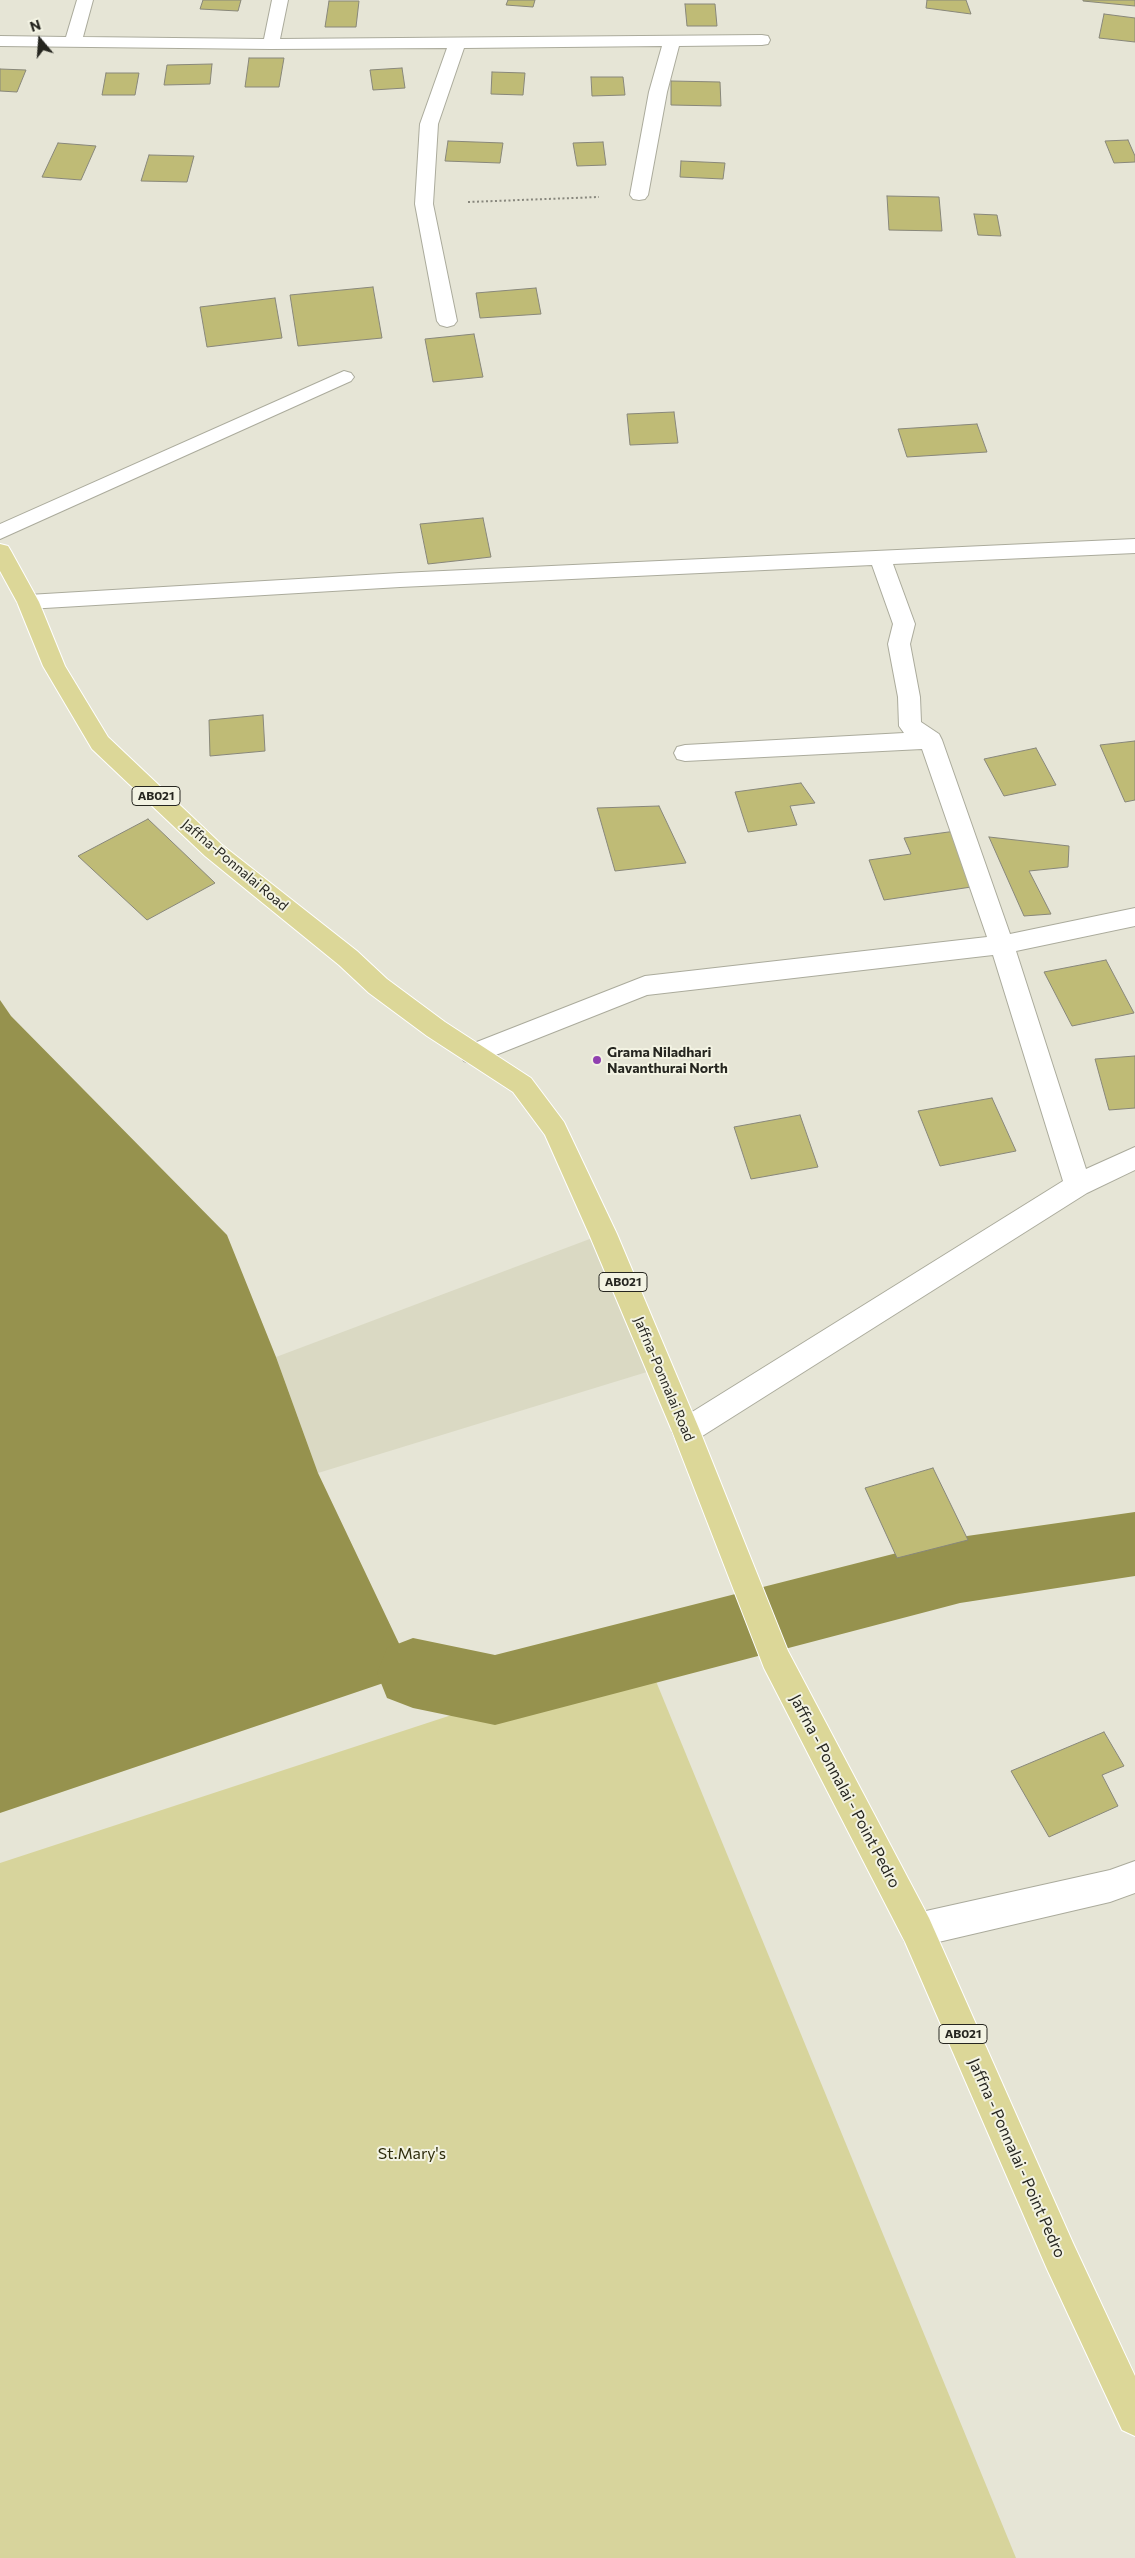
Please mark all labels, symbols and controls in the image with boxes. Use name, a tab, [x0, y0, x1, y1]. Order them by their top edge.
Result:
north arrow	[15, 15, 65, 65]
text: N	[28, 16, 43, 35]
road number: AB021	[132, 786, 180, 806]
street label: Jaffna-Ponnalai Road	[178, 816, 292, 914]
place label: Grama Niladhari Navanthurai North	[607, 1044, 728, 1076]
marker: Grama Niladhari Navanthurai North	[591, 1054, 603, 1066]
road number: AB021	[599, 1272, 647, 1291]
street label: Jaffna-Ponnalai Road	[630, 1314, 698, 1444]
street label: Jaffna - Ponnalai - Point Pedro	[786, 1691, 904, 1891]
road number: AB021	[939, 2025, 987, 2044]
street label: Jaffna - Ponnalai - Point Pedro	[964, 2055, 1070, 2261]
park label: St.Mary's	[378, 2144, 446, 2164]

